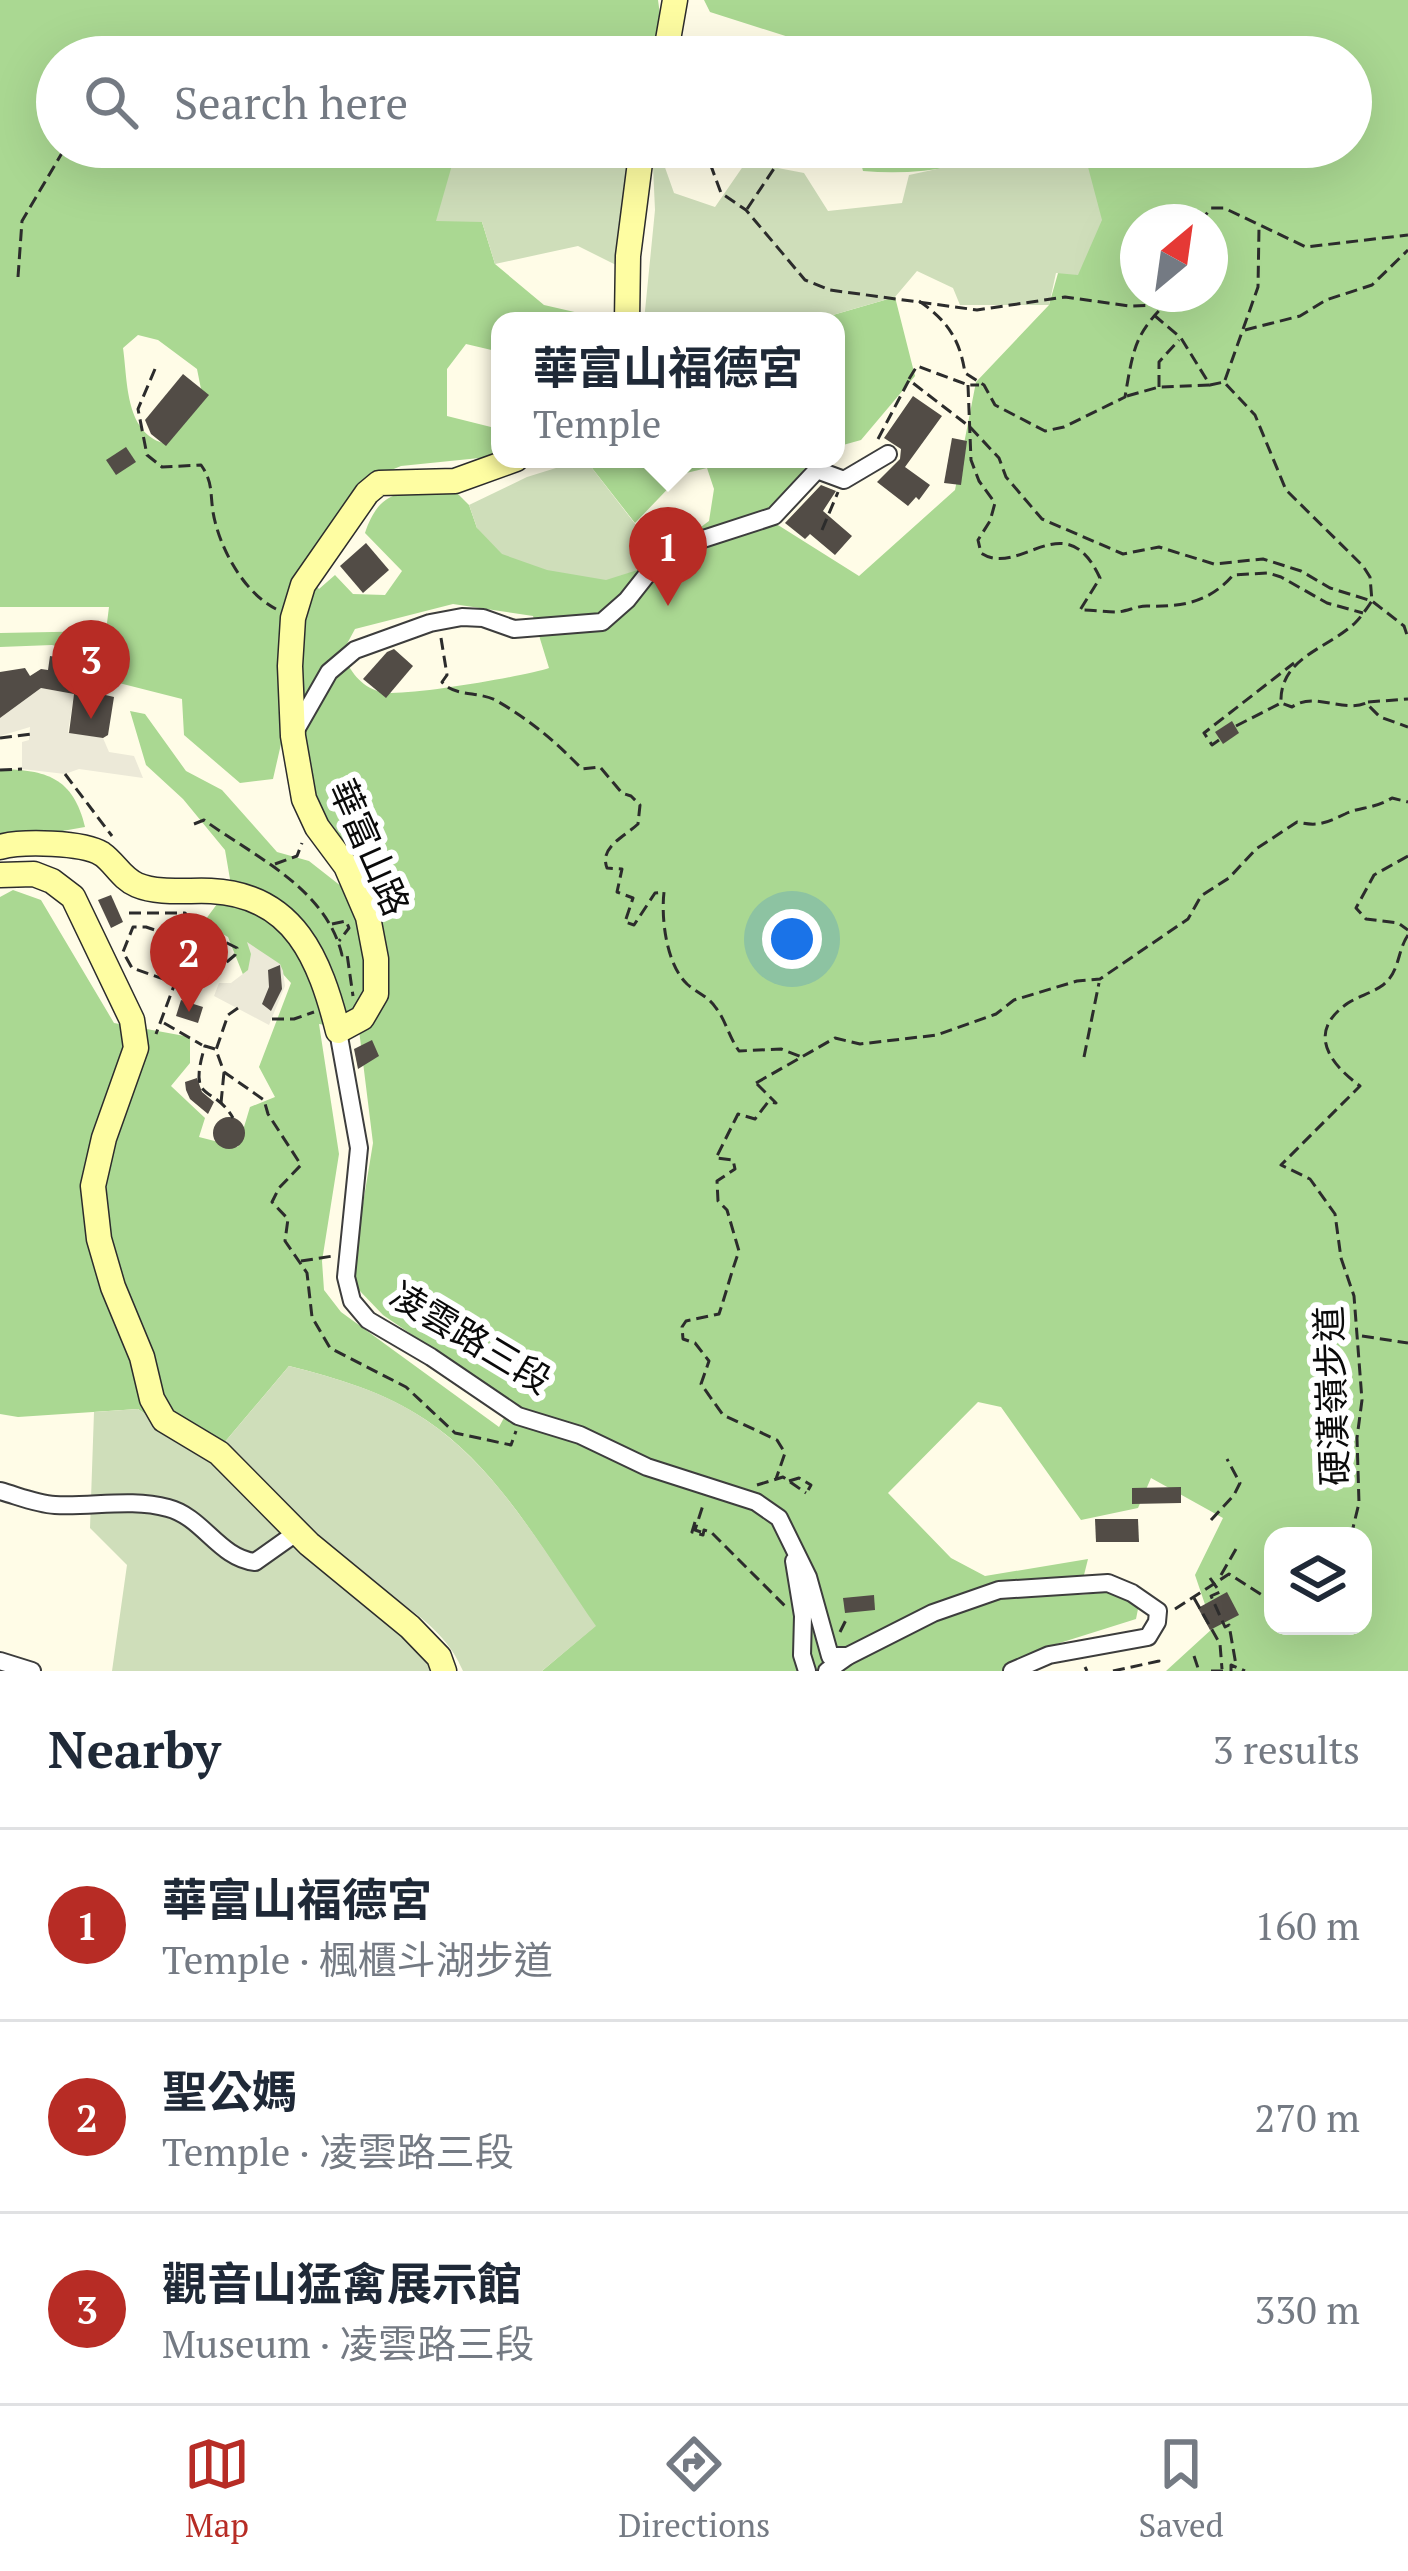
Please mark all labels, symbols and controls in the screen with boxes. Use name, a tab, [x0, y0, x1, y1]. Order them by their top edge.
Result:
search box	[36, 36, 1372, 168]
icon: search	[78, 69, 144, 135]
text: Search here	[174, 72, 408, 132]
north arrow	[1120, 204, 1228, 312]
popup	[491, 312, 845, 468]
text: 華富山福德宮	[533, 337, 803, 397]
text: Temple	[533, 397, 661, 449]
pin: 1	[629, 507, 707, 606]
pin: 3	[52, 620, 130, 719]
street label: 華富山路	[319, 772, 421, 922]
your location	[762, 909, 822, 969]
pin: 2	[150, 913, 228, 1012]
street label: 凌雲路三段	[382, 1270, 560, 1404]
street label: 硬漢嶺步道	[1304, 1305, 1358, 1487]
map controls	[1264, 1527, 1372, 1635]
button: layers	[1264, 1527, 1372, 1635]
text: Nearby	[48, 1715, 221, 1783]
text: 3 results	[1213, 1723, 1360, 1775]
text: 華富山福德宮	[162, 1869, 432, 1929]
text: 1	[76, 1899, 98, 1951]
text: 160 m	[1255, 1899, 1360, 1951]
text: Temple · 楓櫃斗湖步道	[162, 1933, 553, 1985]
text: 聖公媽	[162, 2061, 297, 2121]
text: 2	[76, 2091, 98, 2143]
text: 270 m	[1255, 2091, 1360, 2143]
text: Temple · 凌雲路三段	[162, 2125, 514, 2177]
text: 觀音山猛禽展示館	[162, 2253, 522, 2313]
text: 3	[76, 2283, 98, 2335]
text: 330 m	[1255, 2283, 1360, 2335]
text: Museum · 凌雲路三段	[162, 2317, 534, 2369]
tab: Map	[184, 2431, 250, 2546]
tab: Directions	[618, 2431, 770, 2546]
tab: Saved	[1139, 2431, 1224, 2546]

